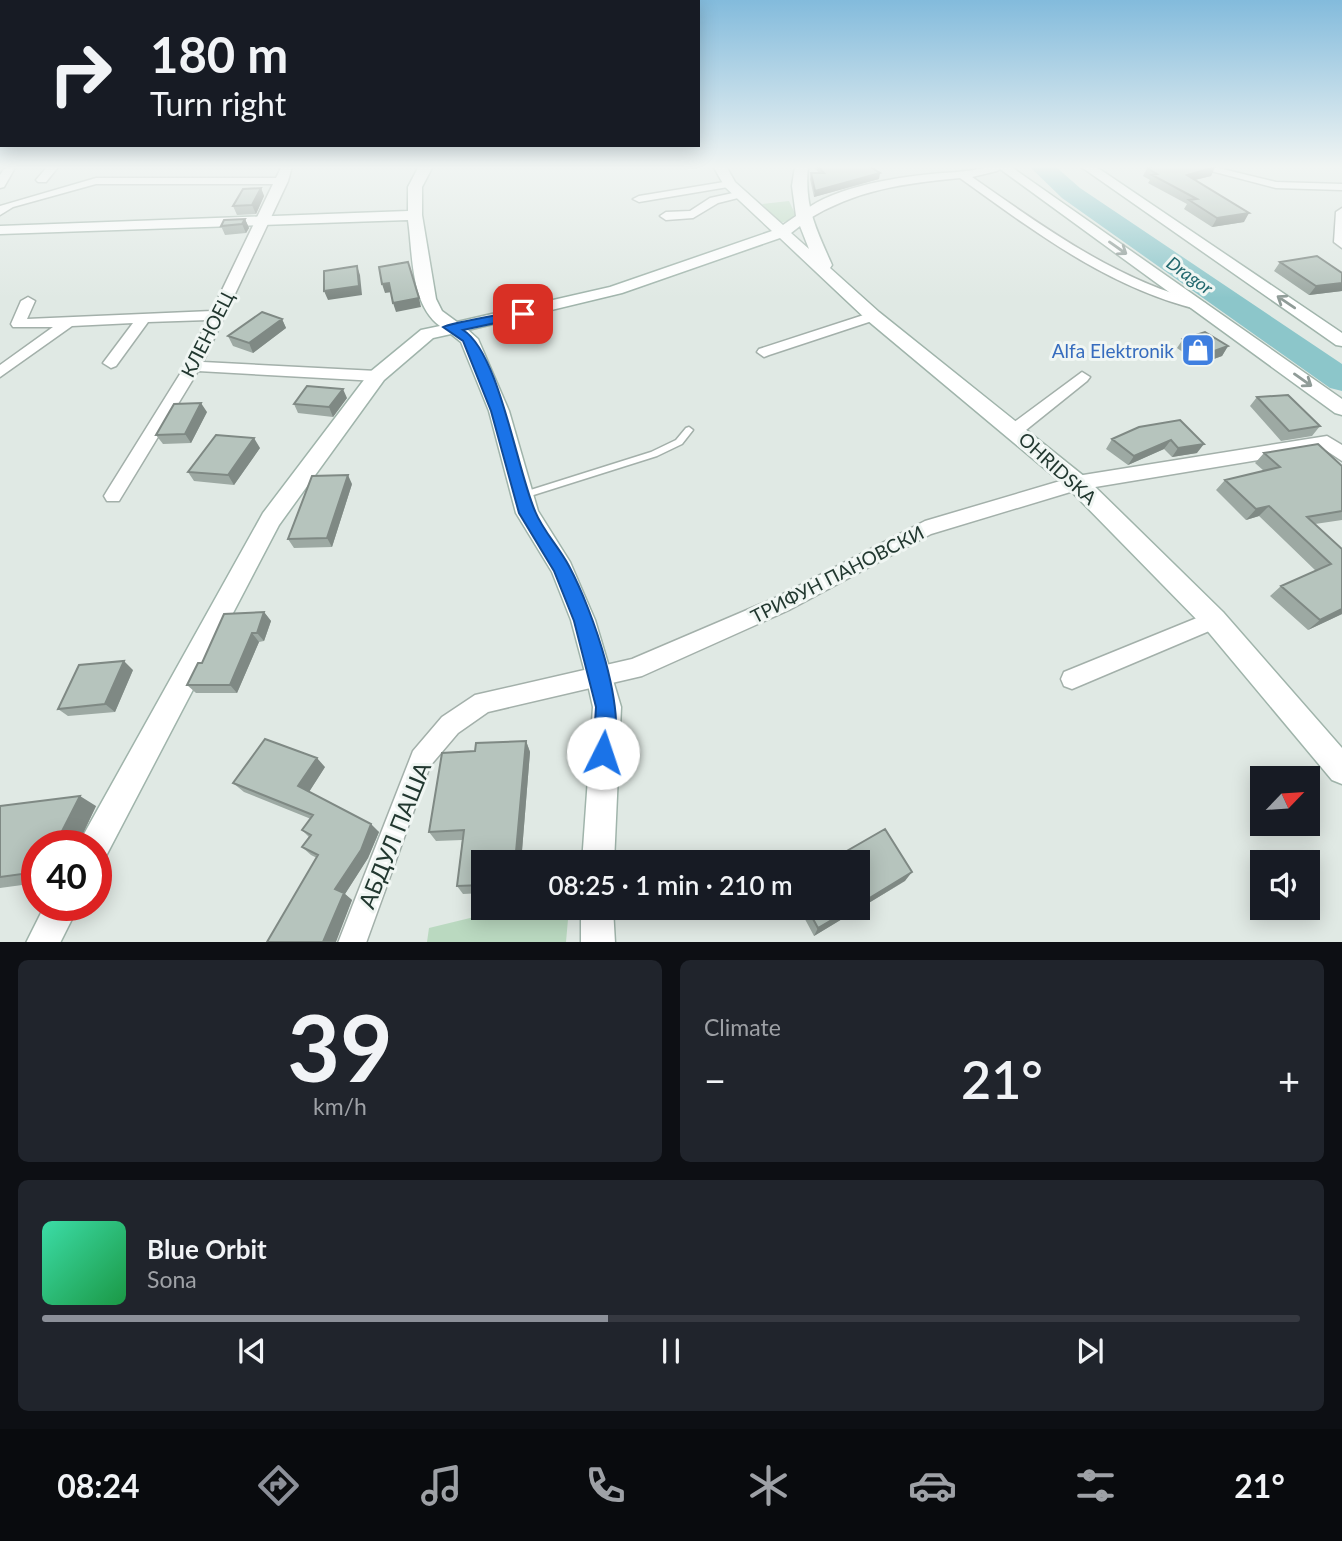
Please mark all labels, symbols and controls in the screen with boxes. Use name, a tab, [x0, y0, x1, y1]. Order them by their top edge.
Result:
text: 180 m	[150, 25, 288, 83]
icon: right	[35, 28, 126, 119]
text: Turn right	[150, 84, 286, 123]
one-way arrow	[1108, 241, 1127, 255]
water label: Dragor	[1163, 251, 1218, 299]
pin	[493, 284, 553, 344]
street label: КЛЕНОЕЦ	[176, 287, 238, 381]
icon: arrive	[504, 295, 542, 333]
one-way arrow	[1277, 295, 1296, 309]
shop icon: Alfa Elektronik	[1179, 331, 1217, 369]
place label: Alfa Elektronik	[1052, 339, 1174, 362]
one-way arrow	[1293, 373, 1312, 387]
street label: OHRIDSKA	[1014, 427, 1102, 509]
street label: ТРИФУН ПАНОВСКИ	[747, 520, 927, 628]
position arrow	[566, 716, 640, 790]
street label: АБДУЛ ПАША	[352, 757, 436, 912]
north arrow	[1250, 766, 1320, 836]
map controls	[1250, 766, 1320, 920]
speed limit sign: 40	[21, 830, 112, 921]
button: sound	[1250, 850, 1320, 920]
text: 08:25 · 1 min · 210 m	[548, 869, 793, 901]
text: 39	[287, 992, 393, 1101]
text: Climate	[704, 1013, 781, 1041]
text: 21°	[961, 1048, 1043, 1110]
text: −	[704, 1057, 726, 1103]
text: +	[1278, 1057, 1300, 1103]
text: km/h	[313, 1092, 367, 1120]
text: Blue Orbit	[147, 1233, 267, 1265]
text: Sona	[147, 1265, 197, 1293]
icon: previous	[233, 1332, 271, 1370]
icon: pause	[652, 1332, 690, 1370]
icon: next	[1071, 1332, 1109, 1370]
icon: directions	[254, 1461, 303, 1510]
icon: music	[417, 1461, 466, 1510]
icon: phone	[581, 1461, 630, 1510]
icon: climate	[744, 1461, 793, 1510]
icon: car	[908, 1461, 957, 1510]
icon: filters	[1071, 1461, 1120, 1510]
text: 08:24	[57, 1466, 140, 1505]
text: 21°	[1234, 1466, 1285, 1505]

